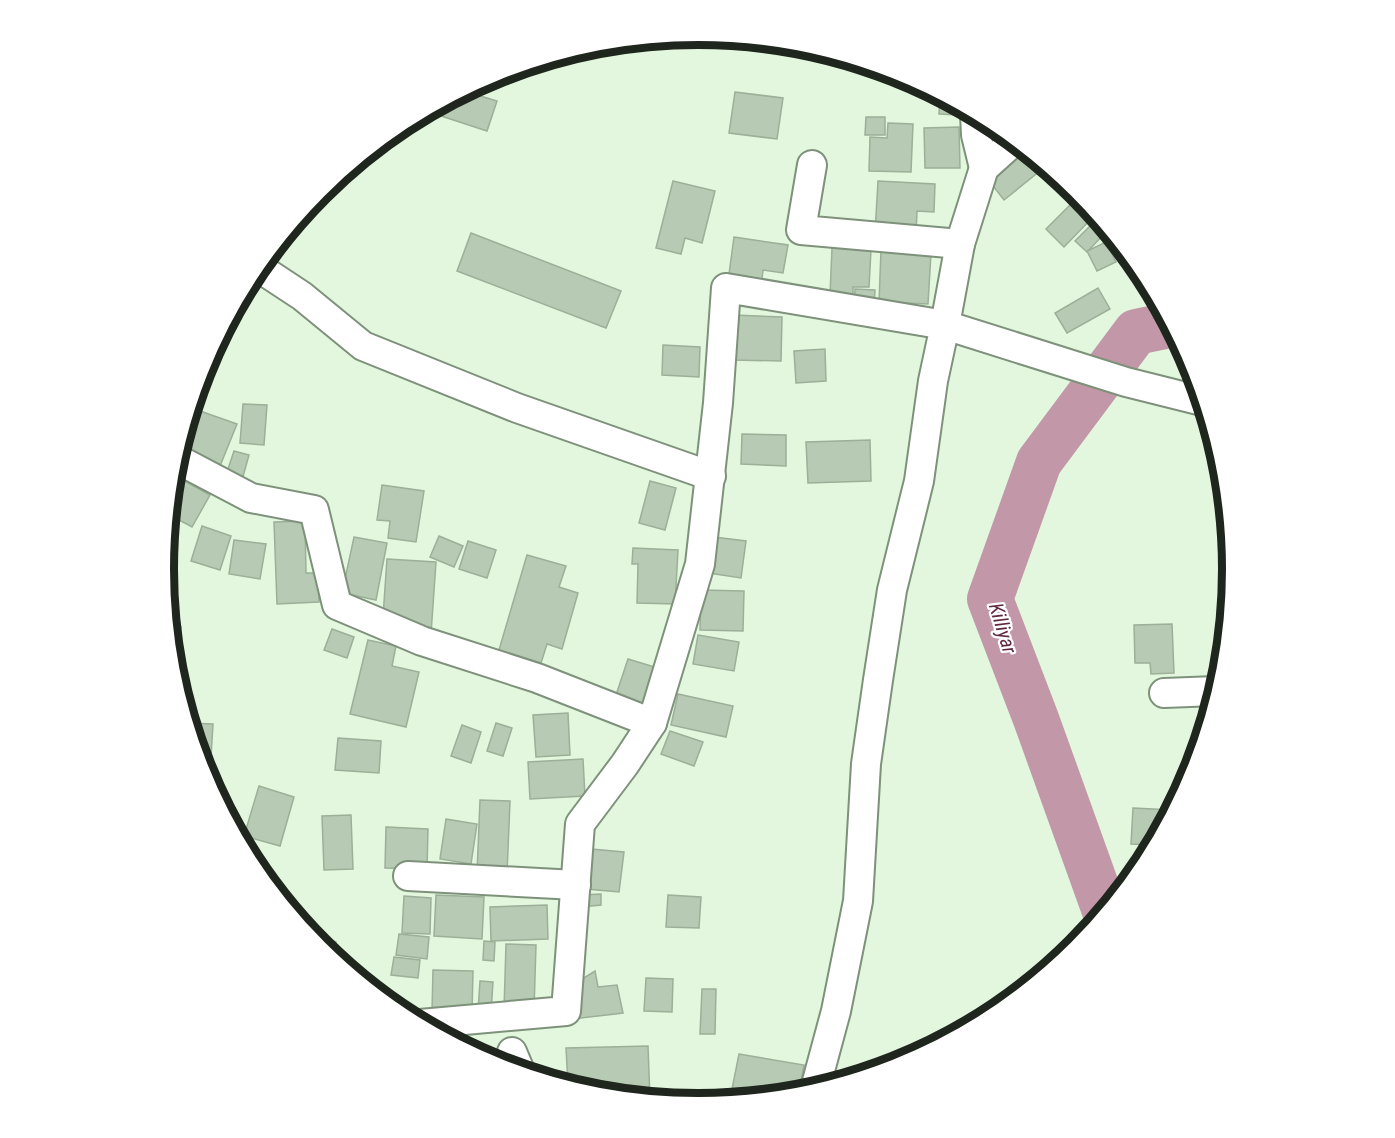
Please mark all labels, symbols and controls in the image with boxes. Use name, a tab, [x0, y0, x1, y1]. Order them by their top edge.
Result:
water label: Killiyar	[984, 600, 1022, 657]

